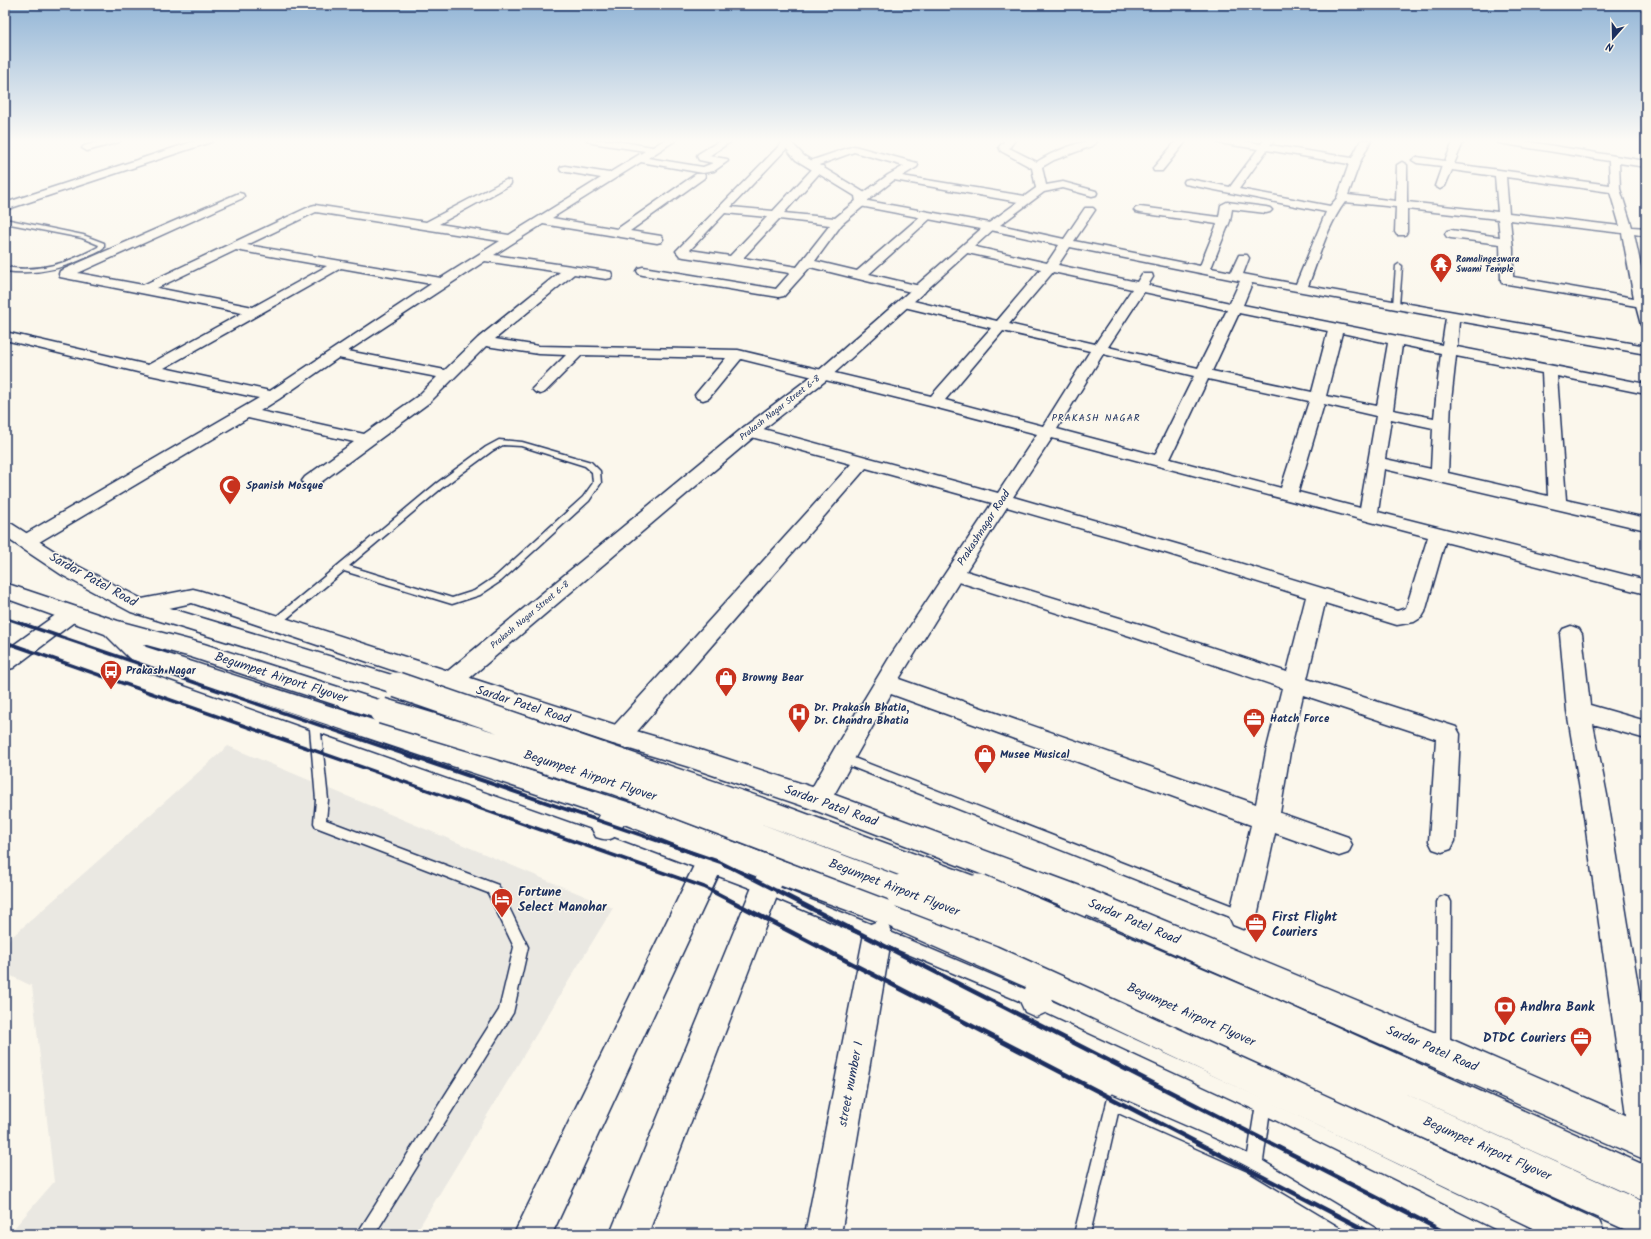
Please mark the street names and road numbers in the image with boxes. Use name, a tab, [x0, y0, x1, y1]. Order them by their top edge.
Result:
street label: Prakash Nagar Street 6-8	[736, 371, 824, 444]
street label: Prakashnagar Road	[953, 486, 1016, 569]
street label: Sardar Patel Road	[45, 547, 141, 613]
street label: Prakash Nagar Street 6-8	[487, 577, 573, 653]
street label: Begumpet Airport Flyover	[212, 647, 351, 710]
street label: Sardar Patel Road	[473, 680, 573, 730]
street label: Begumpet Airport Flyover	[521, 745, 660, 808]
street label: Sardar Patel Road	[781, 779, 881, 833]
street label: Begumpet Airport Flyover	[825, 853, 963, 923]
street label: Sardar Patel Road	[1085, 893, 1184, 951]
street label: Begumpet Airport Flyover	[1123, 977, 1259, 1053]
street label: Sardar Patel Road	[1383, 1020, 1482, 1078]
street label: street number 1	[832, 1039, 870, 1129]
street label: Begumpet Airport Flyover	[1419, 1111, 1555, 1187]

